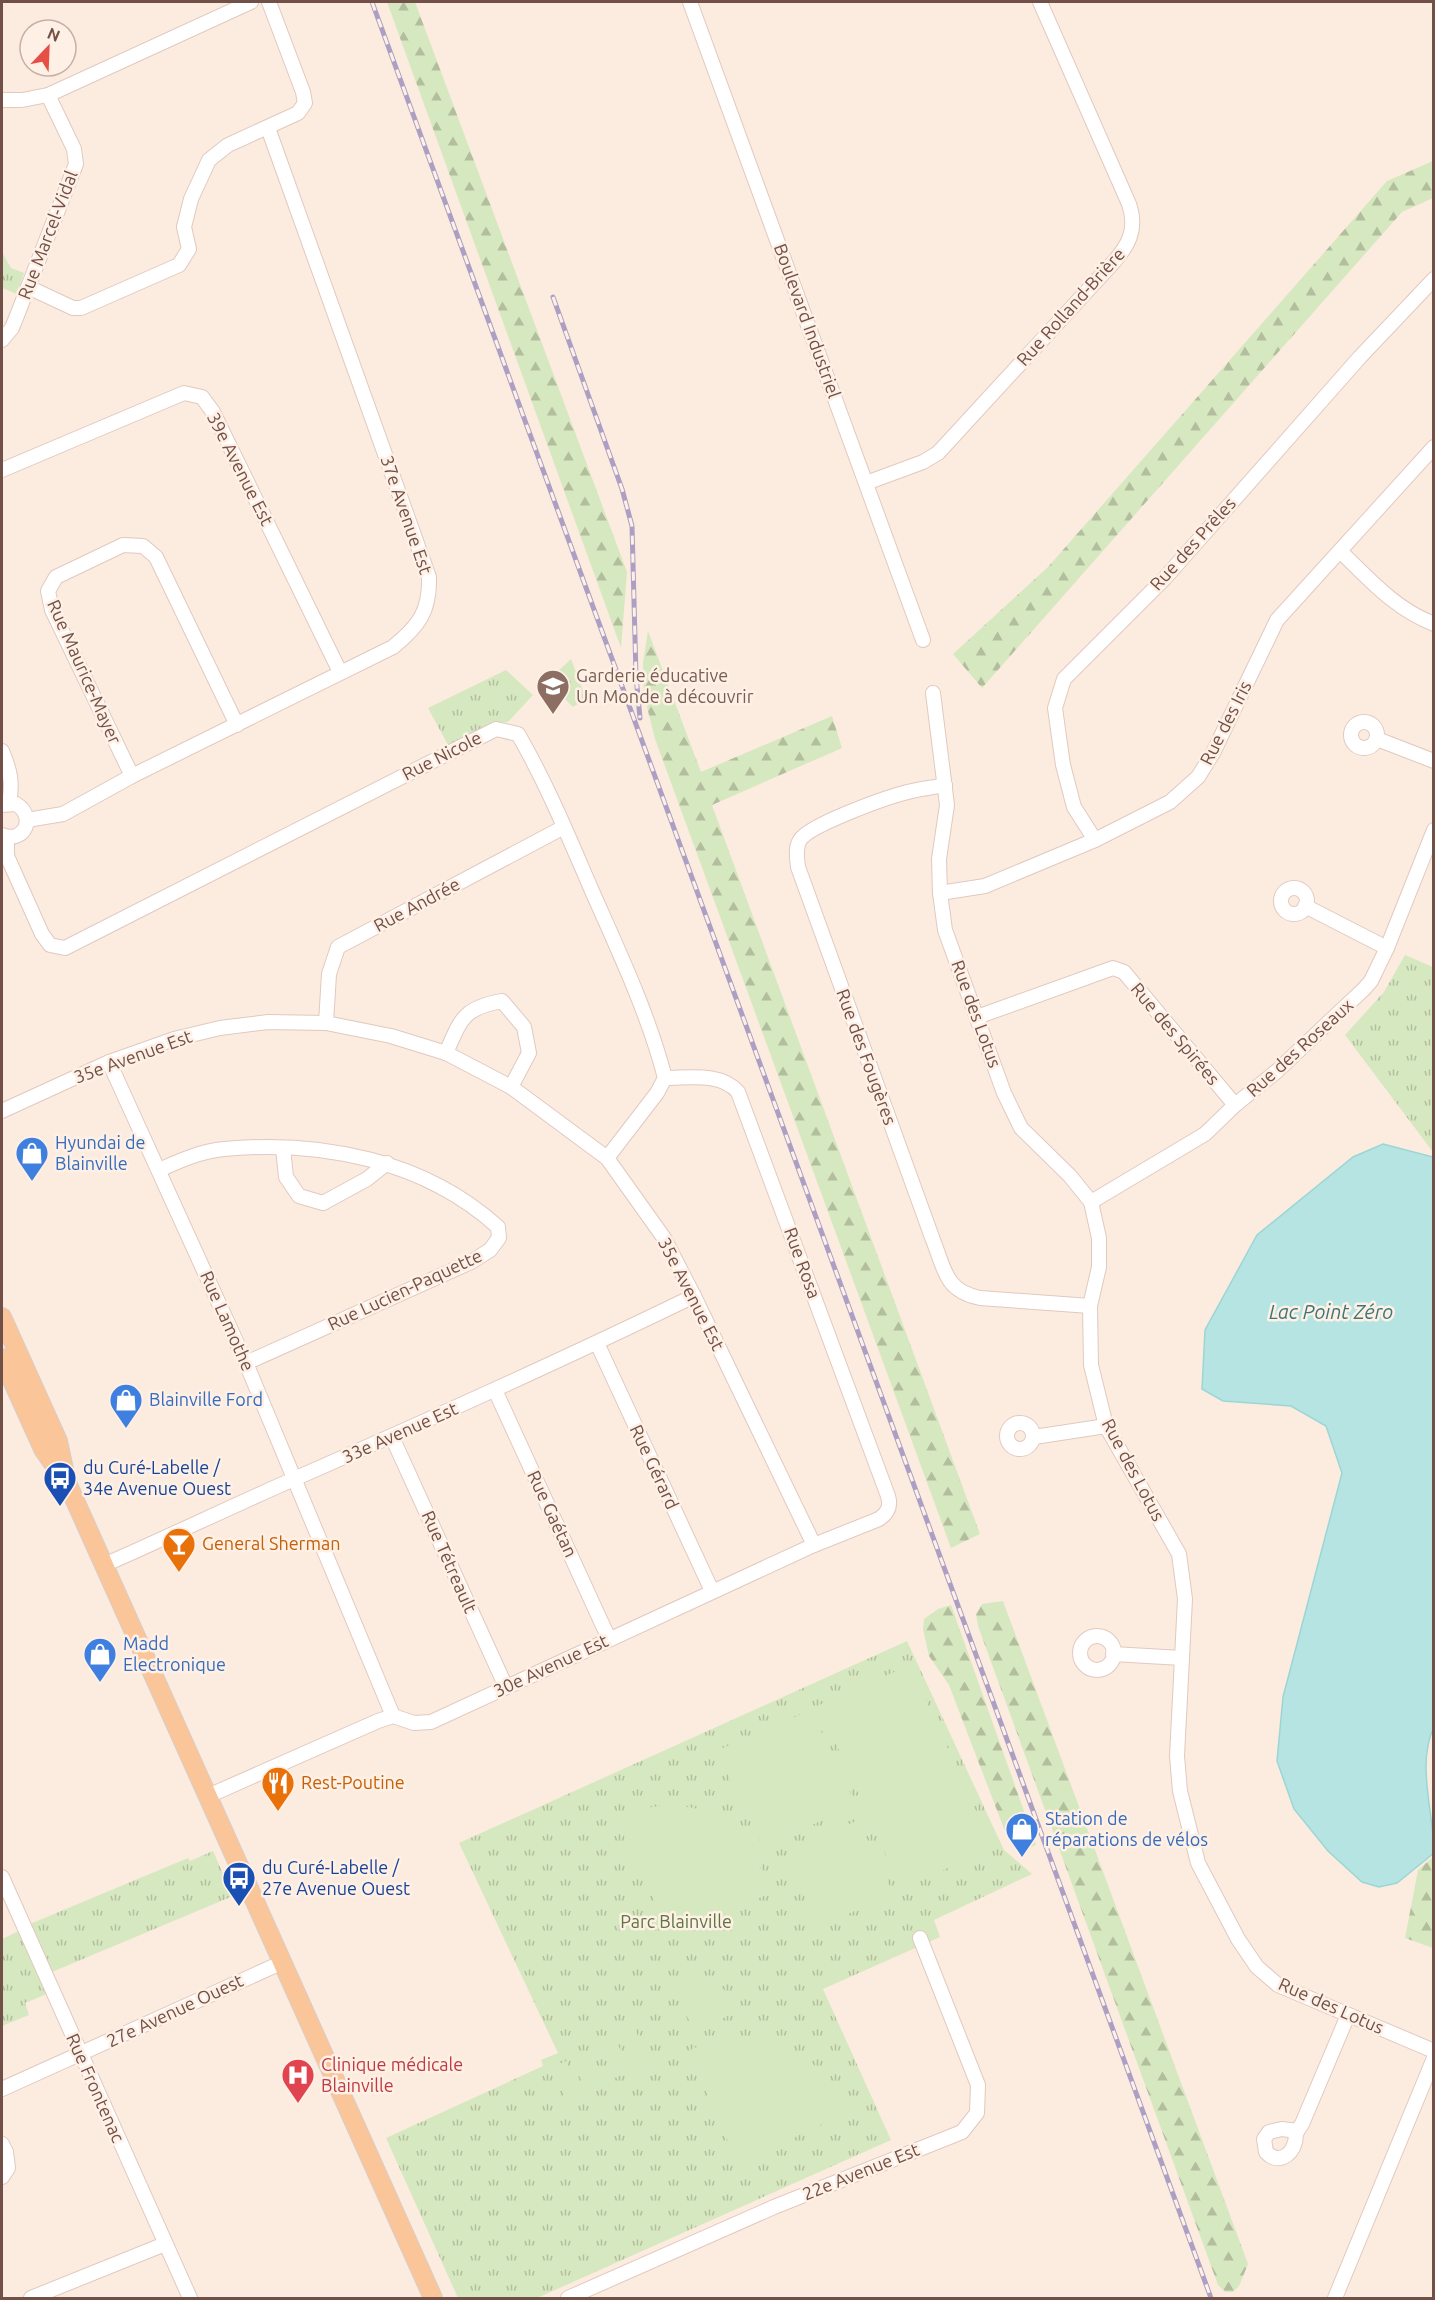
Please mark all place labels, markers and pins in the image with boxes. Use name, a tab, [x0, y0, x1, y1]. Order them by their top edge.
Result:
place label: Garderie éducative Un Monde à découvrir	[576, 665, 754, 706]
school or university icon: Garderie éducative Un Monde à découvrir	[535, 668, 571, 715]
place label: Hyundai de Blainville	[55, 1132, 146, 1173]
shop icon: Hyundai de Blainville	[14, 1135, 50, 1182]
shop icon: Blainville Ford	[108, 1382, 144, 1429]
place label: Blainville Ford	[149, 1389, 263, 1409]
place label: du Curé-Labelle / 34e Avenue Ouest	[83, 1457, 231, 1498]
bus stop icon: du Curé-Labelle / 34e Avenue Ouest	[42, 1460, 78, 1507]
bar icon: General Sherman	[161, 1526, 197, 1573]
place label: General Sherman	[202, 1533, 341, 1553]
place label: Madd Electronique	[123, 1633, 226, 1674]
shop icon: Madd Electronique	[82, 1636, 118, 1683]
restaurant icon: Rest-Poutine	[260, 1765, 296, 1812]
place label: Rest-Poutine	[301, 1772, 405, 1792]
place label: Station de réparations de vélos	[1045, 1808, 1208, 1849]
shop icon: Station de réparations de vélos	[1004, 1811, 1040, 1858]
place label: du Curé-Labelle / 27e Avenue Ouest	[262, 1857, 410, 1898]
bus stop icon: du Curé-Labelle / 27e Avenue Ouest	[221, 1860, 257, 1907]
place label: Clinique médicale Blainville	[321, 2054, 463, 2095]
hospital icon: Clinique médicale Blainville	[280, 2057, 316, 2104]

